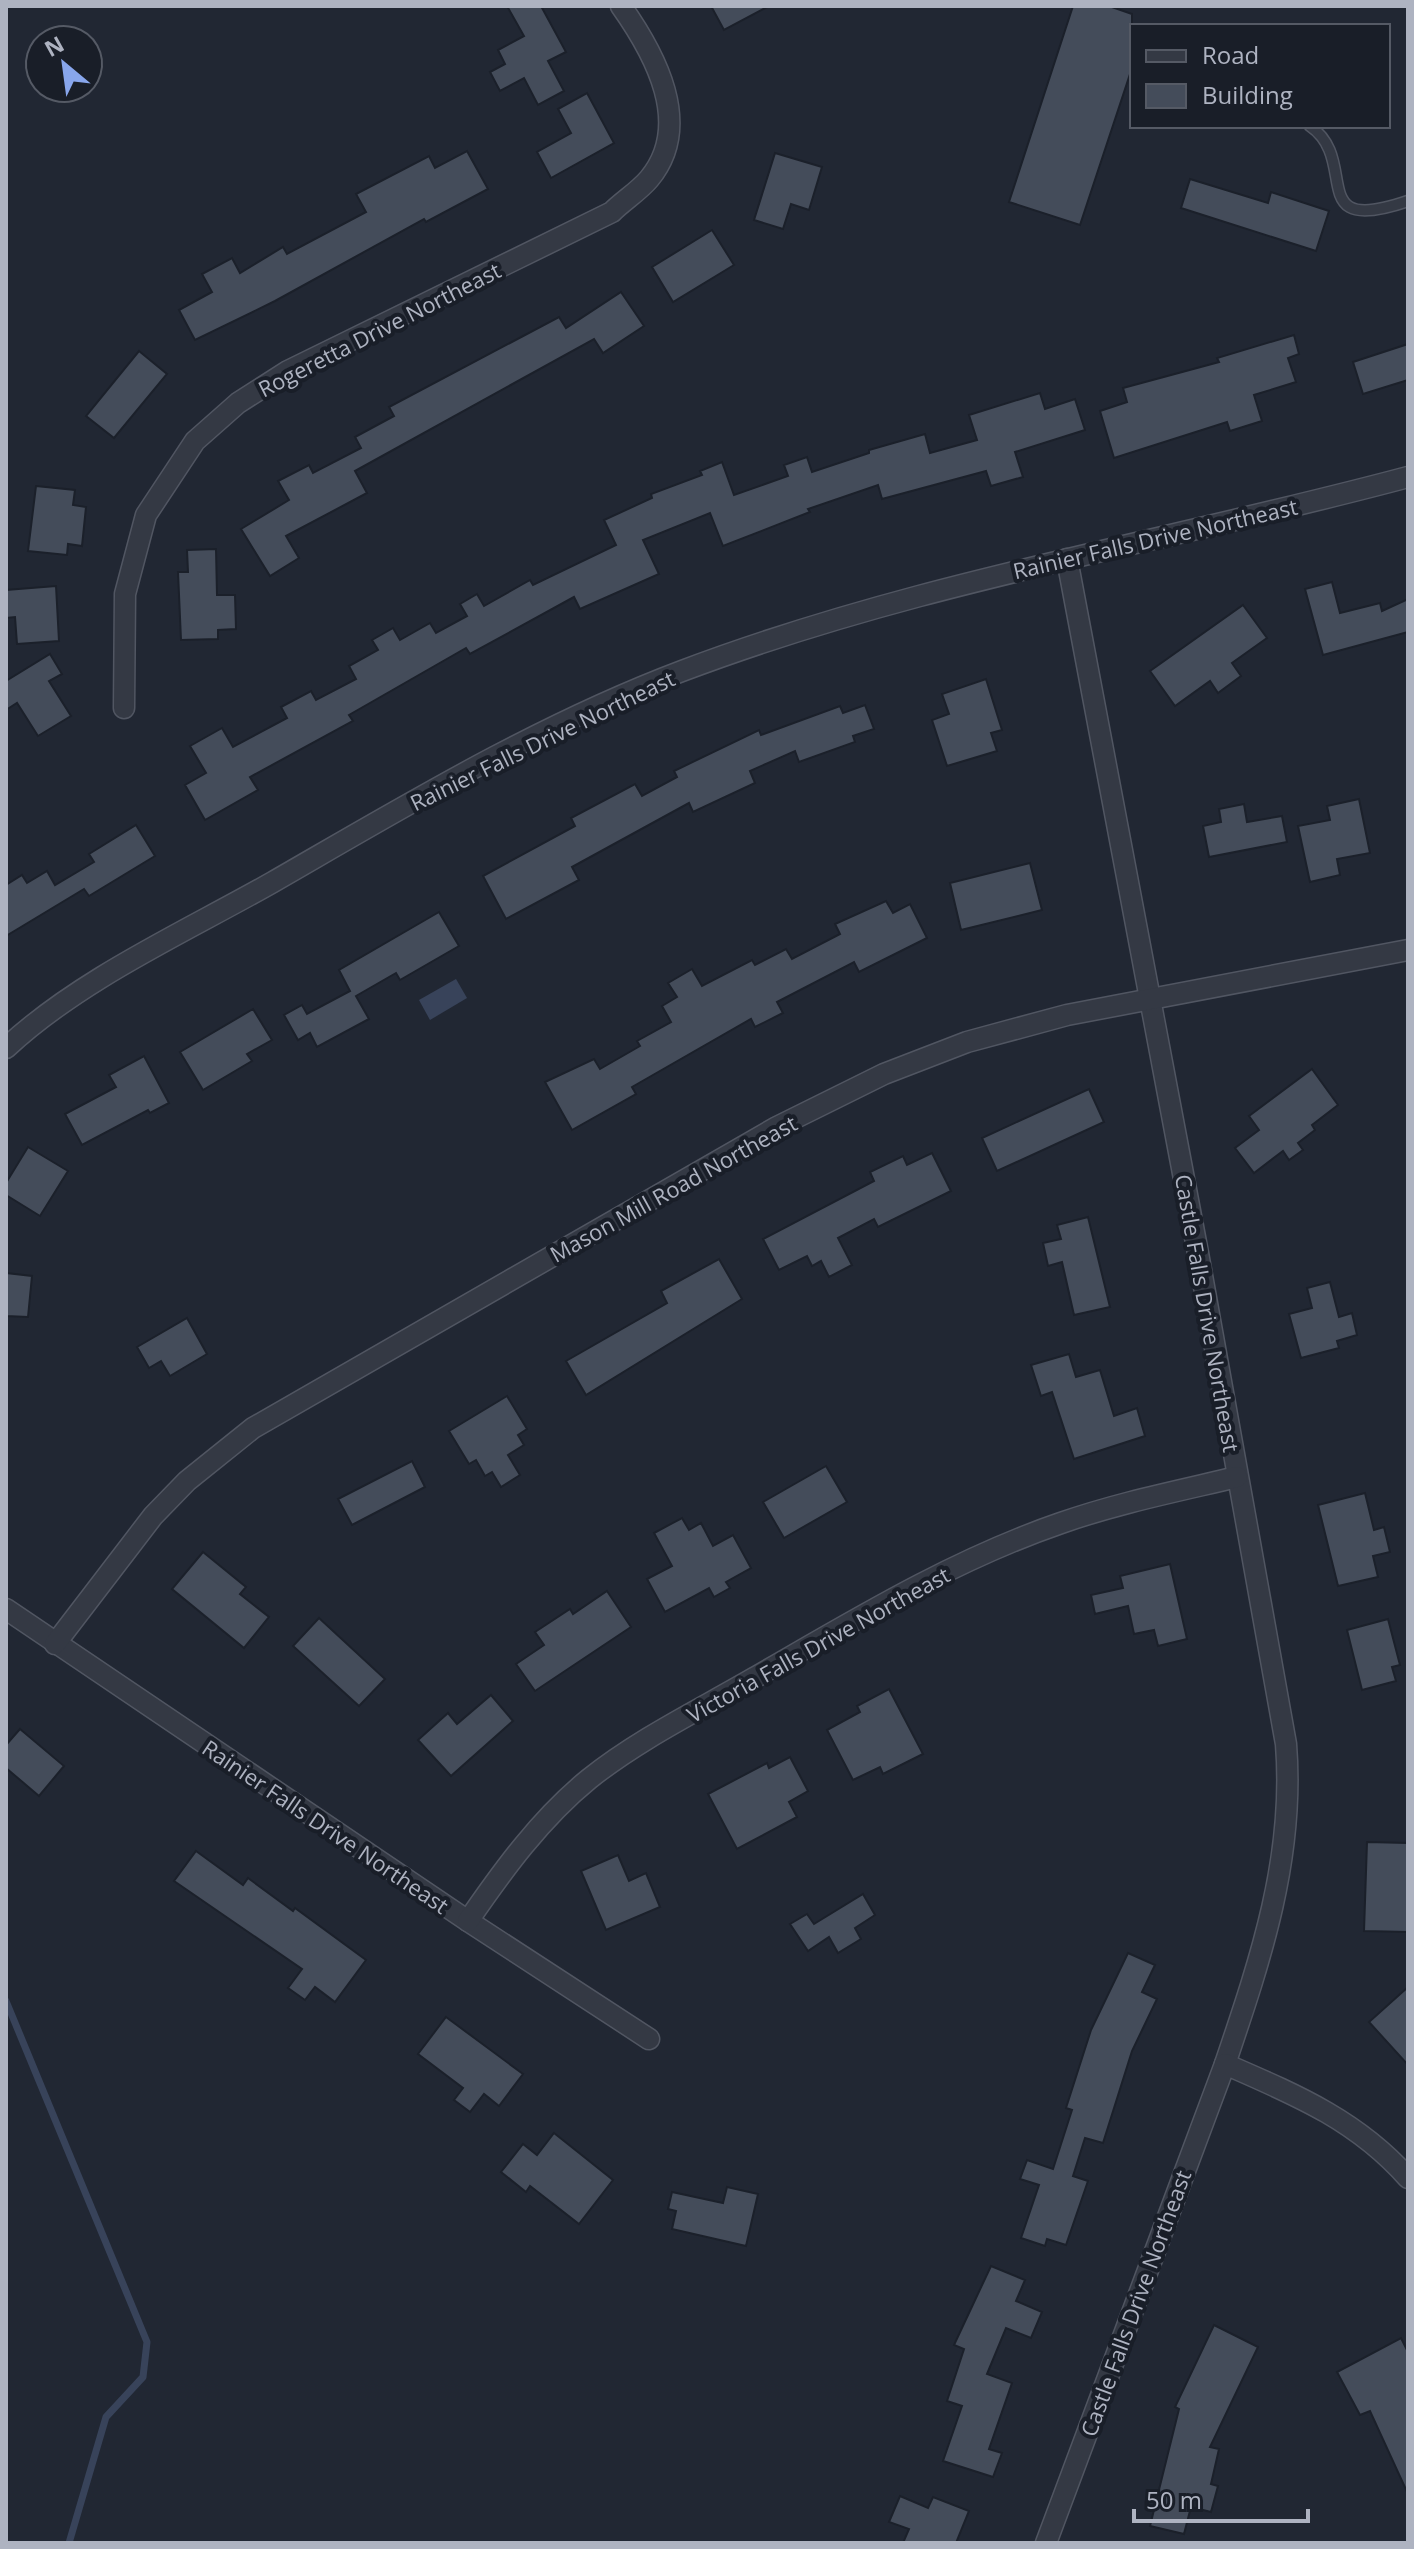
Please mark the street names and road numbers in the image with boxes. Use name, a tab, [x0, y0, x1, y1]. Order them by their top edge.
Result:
street label: Rogeretta Drive Northeast	[252, 255, 506, 403]
street label: Rainier Falls Drive Northeast	[1010, 491, 1300, 585]
street label: Rainier Falls Drive Northeast	[405, 663, 679, 817]
street label: Mason Mill Road Northeast	[544, 1107, 802, 1269]
street label: Castle Falls Drive Northeast	[1169, 1172, 1247, 1454]
street label: Victoria Falls Drive Northeast	[681, 1559, 955, 1729]
street label: Rainier Falls Drive Northeast	[197, 1732, 455, 1920]
street label: Castle Falls Drive Northeast	[1073, 2165, 1197, 2440]

